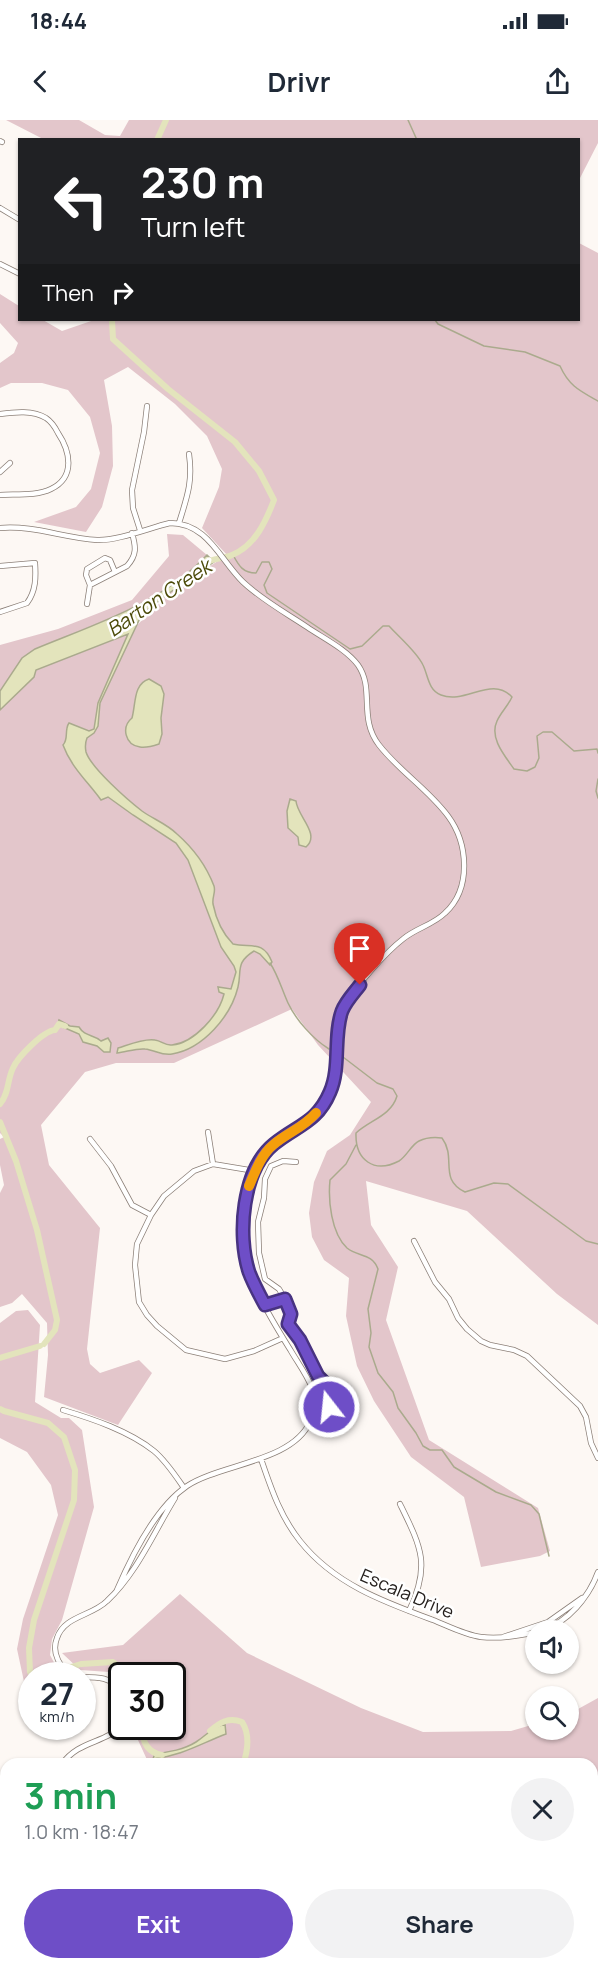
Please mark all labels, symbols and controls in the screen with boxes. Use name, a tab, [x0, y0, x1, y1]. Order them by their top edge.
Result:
text: 18:44	[30, 6, 87, 36]
text: Drivr	[268, 63, 330, 100]
icon: back	[24, 65, 57, 98]
icon: share	[541, 65, 574, 98]
text: 230 m	[141, 153, 264, 211]
icon: left	[42, 162, 120, 240]
text: Turn left	[141, 208, 245, 245]
icon: right	[106, 276, 139, 309]
text: Then	[42, 278, 94, 308]
water label: Barton Creek	[101, 551, 219, 642]
pin	[334, 923, 385, 985]
icon: arrive	[343, 932, 376, 965]
position arrow	[297, 1375, 361, 1439]
street label: Escala Drive	[357, 1563, 458, 1624]
map controls	[525, 1620, 579, 1740]
button: sound	[525, 1620, 579, 1674]
speed limit sign: 30	[108, 1662, 186, 1740]
text: 27	[40, 1673, 74, 1714]
button: search	[525, 1686, 579, 1740]
text: km/h	[40, 1706, 74, 1727]
text: 3 min	[24, 1771, 117, 1820]
button: close	[511, 1778, 574, 1841]
text: 1.0 km · 18:47	[24, 1818, 139, 1845]
button: Exit	[24, 1889, 293, 1958]
button: Share	[305, 1889, 574, 1958]

